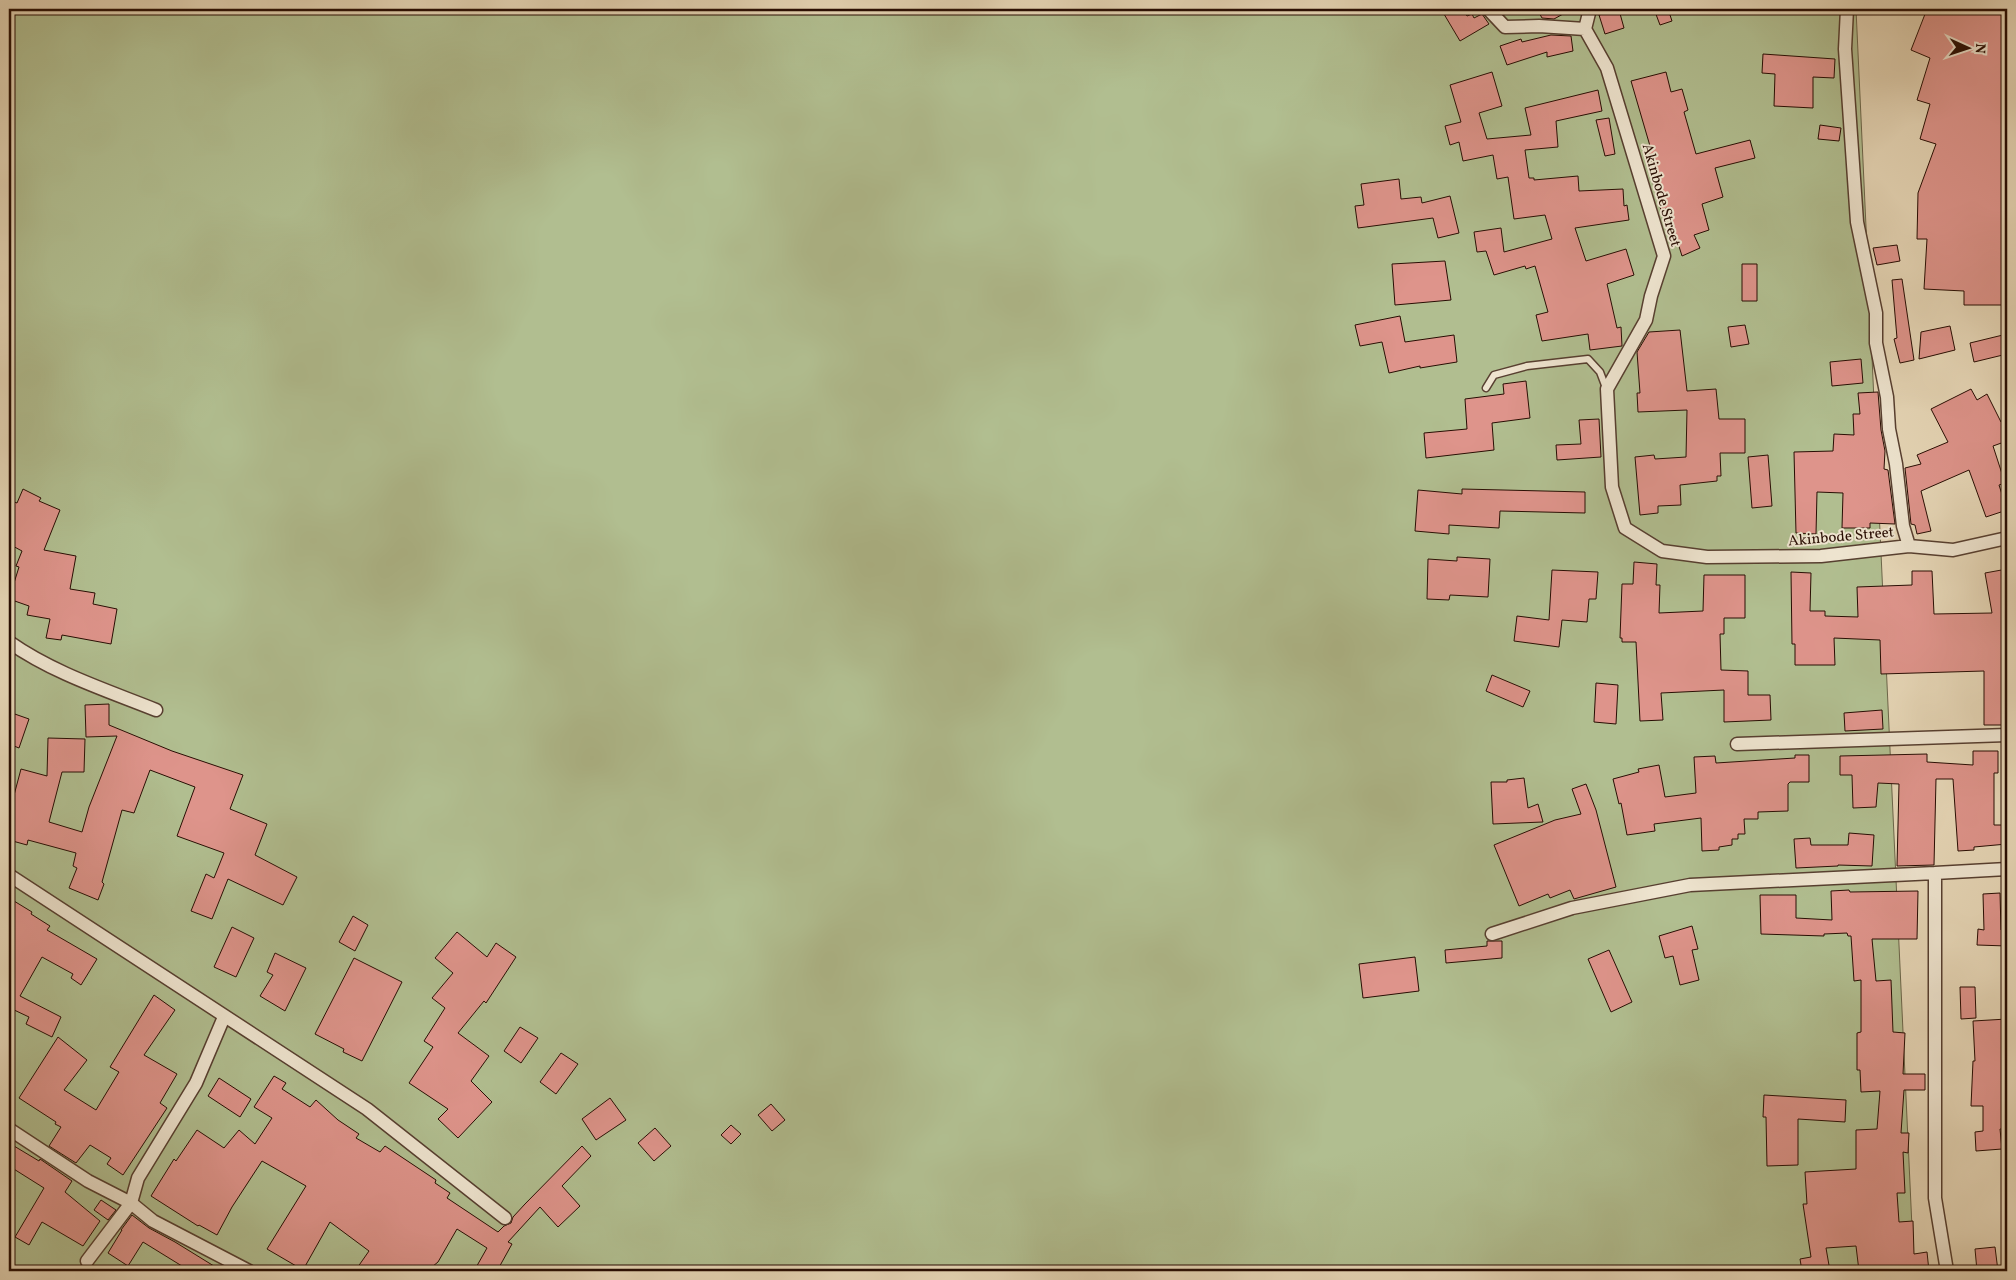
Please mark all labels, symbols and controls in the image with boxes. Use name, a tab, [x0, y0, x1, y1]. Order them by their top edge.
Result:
north arrow	[1944, 22, 1994, 72]
text: N	[1970, 43, 1989, 54]
street label: Akinbode Street	[1636, 141, 1685, 249]
street label: Akinbode Street	[1787, 522, 1895, 553]

